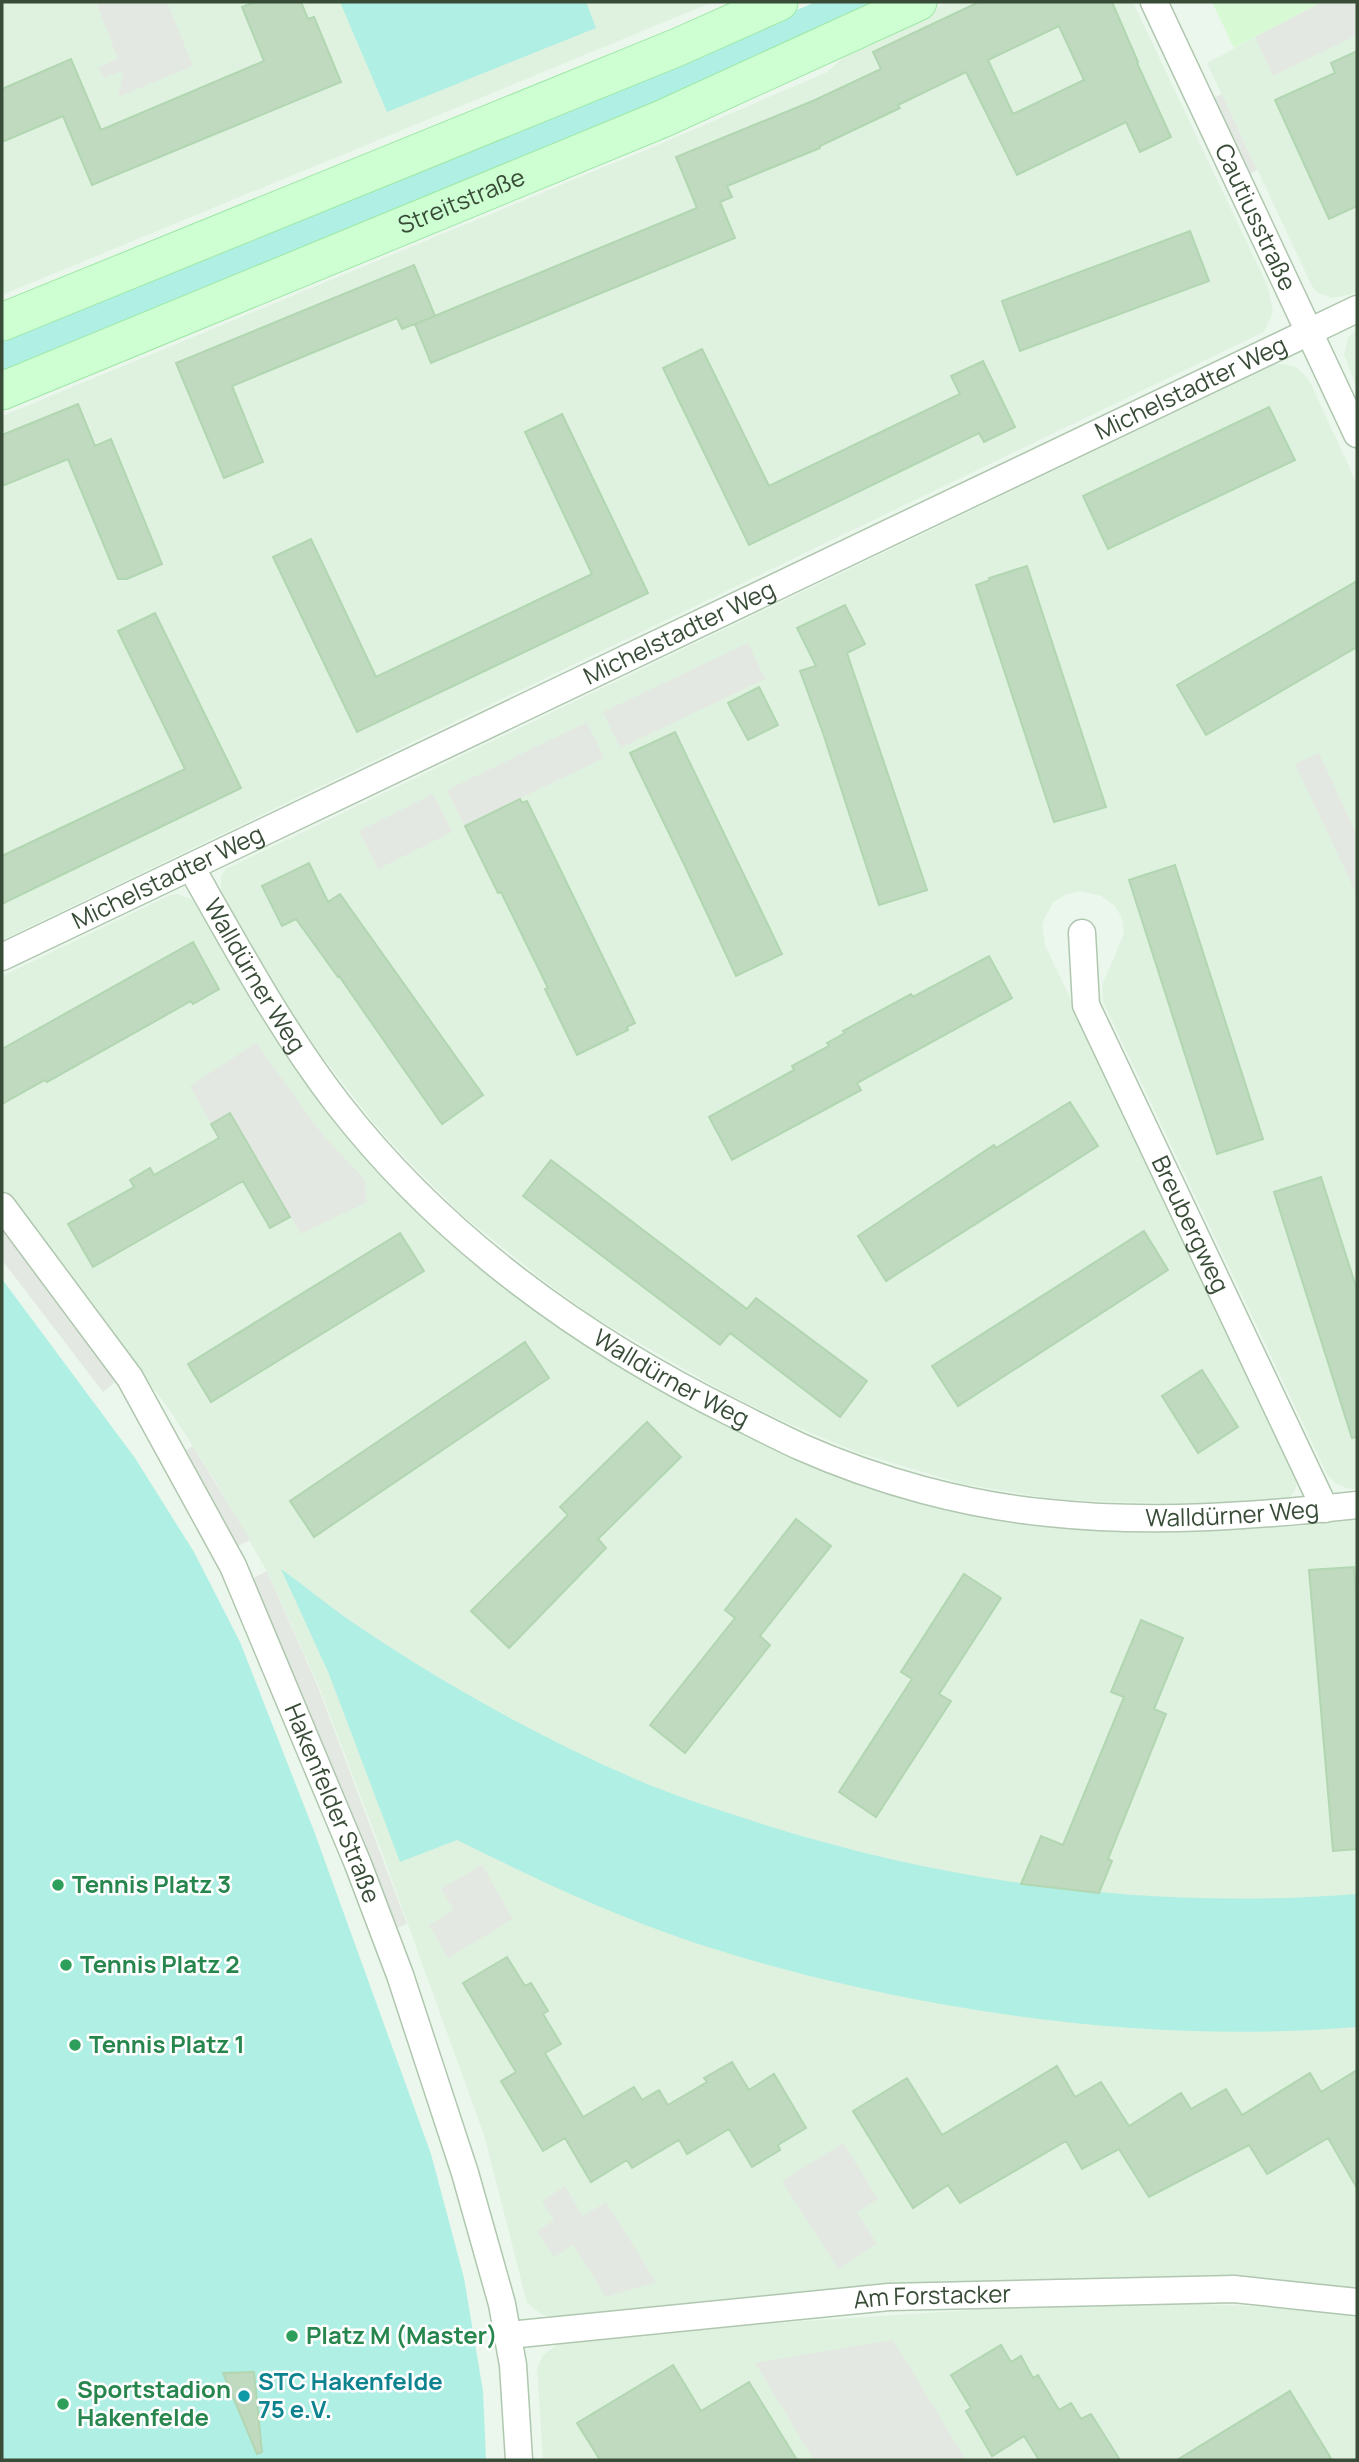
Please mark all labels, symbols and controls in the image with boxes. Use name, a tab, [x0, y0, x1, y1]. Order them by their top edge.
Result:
street label: Cautiusstraße	[1208, 138, 1305, 296]
street label: Streitstraße	[393, 159, 529, 241]
street label: Michelstadter Weg	[1089, 327, 1292, 447]
street label: Michelstadter Weg	[578, 572, 780, 692]
street label: Michelstadter Weg	[66, 816, 269, 936]
street label: Walldürner Weg	[197, 892, 315, 1059]
street label: Breubergweg	[1145, 1150, 1238, 1298]
street label: Walldürner Weg	[587, 1320, 755, 1434]
street label: Walldürner Weg	[1145, 1491, 1320, 1533]
street label: Hakenfelder Straße	[277, 1698, 389, 1907]
place label: Tennis Platz 3	[72, 1867, 231, 1900]
marker: Tennis Platz 3	[50, 1877, 66, 1893]
place label: Tennis Platz 2	[80, 1947, 239, 1980]
marker: Tennis Platz 2	[58, 1957, 74, 1973]
place label: Tennis Platz 1	[89, 2027, 245, 2060]
marker: Tennis Platz 1	[67, 2037, 83, 2053]
street label: Am Forstacker	[852, 2276, 1012, 2315]
place label: Platz M (Master)	[306, 2318, 498, 2351]
marker: Platz M (Master)	[284, 2328, 300, 2344]
place label: STC Hakenfelde 75 e.V.	[258, 2364, 443, 2425]
place label: Sportstadion Hakenfelde	[77, 2372, 231, 2433]
marker: STC Hakenfelde 75 e.V.	[236, 2388, 252, 2404]
marker: Sportstadion Hakenfelde	[55, 2396, 71, 2412]

